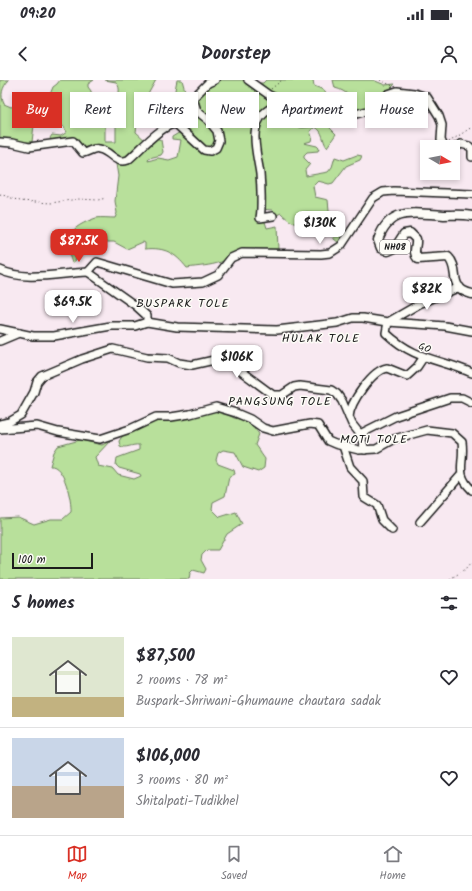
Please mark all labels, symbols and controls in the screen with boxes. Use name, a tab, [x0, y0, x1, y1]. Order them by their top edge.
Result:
text: 09:20	[20, 2, 55, 26]
text: Doorstep	[201, 40, 271, 69]
icon: back	[12, 43, 34, 65]
icon: person	[438, 43, 460, 65]
chip: Buy	[12, 92, 62, 128]
chip: Rent	[70, 92, 126, 128]
chip: Filters	[134, 92, 198, 128]
chip: New	[206, 92, 259, 128]
chip: Apartment	[267, 92, 357, 128]
chip: House	[365, 92, 428, 128]
north arrow	[420, 140, 460, 180]
map controls	[420, 140, 460, 180]
pin: $130K	[292, 211, 348, 245]
text: $130K	[303, 213, 337, 234]
pin: $87.5K	[46, 229, 112, 263]
text: $87.5K	[60, 231, 99, 252]
road number: NH08	[380, 240, 410, 254]
pin: $82K	[403, 277, 451, 311]
text: $82K	[412, 279, 442, 300]
pin: $69.5K	[40, 290, 106, 324]
text: $69.5K	[54, 292, 92, 313]
district label: BUSPARK TOLE	[136, 294, 230, 313]
district label: HULAK TOLE	[282, 329, 360, 348]
street label: GO	[416, 338, 433, 358]
pin: $106K	[209, 345, 265, 379]
text: $106K	[220, 347, 254, 368]
district label: PANGSUNG TOLE	[228, 392, 332, 411]
district label: MOTI TOLE	[340, 430, 408, 449]
scale bar	[12, 551, 93, 570]
text: 100 m	[18, 551, 46, 569]
text: 5 homes	[12, 590, 75, 617]
icon: filters	[438, 592, 460, 614]
text: $87,500	[136, 643, 195, 670]
icon: home	[44, 653, 92, 701]
icon: heart	[438, 666, 460, 688]
text: 2 rooms · 78 m²	[136, 670, 228, 691]
text: Buspark-Shriwani-Ghumaune chautara sadak	[136, 691, 381, 712]
text: $106,000	[136, 743, 200, 770]
icon: home	[44, 754, 92, 802]
icon: heart	[438, 767, 460, 789]
text: 3 rooms · 80 m²	[136, 770, 228, 791]
text: Shitalpati-Tudikhel	[136, 791, 239, 812]
tab: Map	[66, 843, 88, 885]
tab: Saved	[221, 843, 247, 885]
tab: Home	[380, 843, 406, 885]

